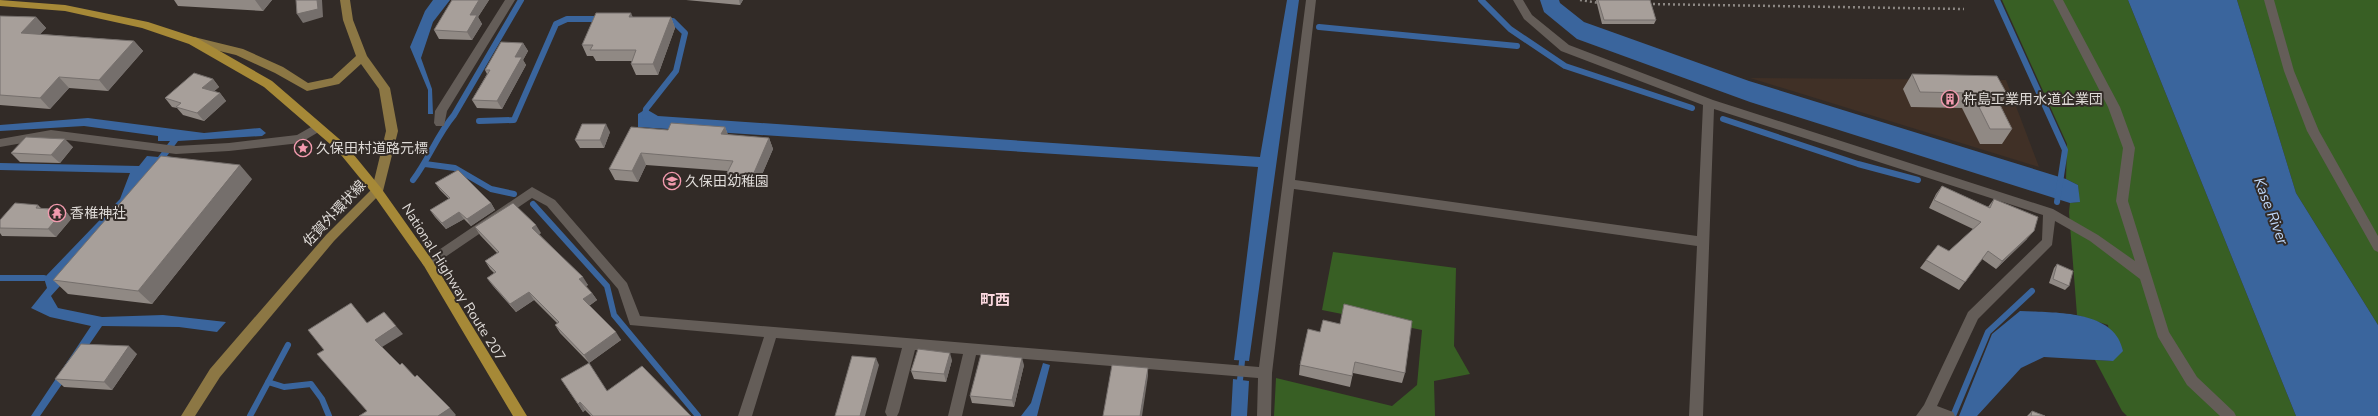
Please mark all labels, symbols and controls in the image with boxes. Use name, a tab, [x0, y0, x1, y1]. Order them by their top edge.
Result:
building icon: 杵島工業用水道企業団	[1940, 89, 1960, 109]
place label: 杵島工業用水道企業団	[1963, 90, 2103, 109]
place icon: 久保田村道路元標	[293, 138, 313, 158]
place label: 久保田村道路元標	[316, 139, 428, 158]
school or university icon: 久保田幼稚園	[662, 171, 682, 191]
place label: 久保田幼稚園	[685, 172, 769, 191]
water label: Kase River	[2249, 174, 2293, 248]
street label: 佐賀外環状線	[299, 176, 370, 251]
street label: National Highway Route 207	[397, 200, 510, 365]
temple icon: 香椎神社	[47, 203, 67, 223]
place label: 香椎神社	[70, 204, 126, 223]
district label: 町西	[980, 290, 1010, 310]

